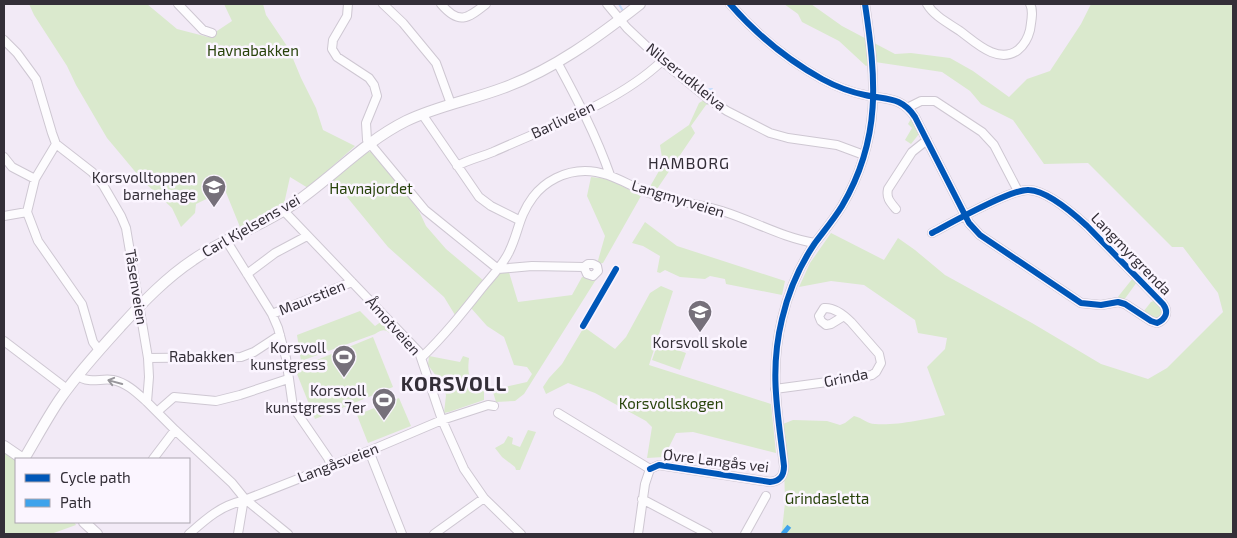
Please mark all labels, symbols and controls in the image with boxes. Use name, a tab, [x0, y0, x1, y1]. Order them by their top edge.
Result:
street label: Nilserudkleiva	[643, 39, 730, 114]
park label: Havnabakken	[207, 41, 299, 59]
street label: Barliveien	[528, 97, 597, 142]
district label: HAMBORG	[648, 153, 730, 172]
place label: Korsvolltoppen barnehage	[92, 168, 196, 203]
school or university icon: Korsvolltoppen barnehage	[201, 174, 227, 208]
street label: Langmyrveien	[630, 175, 727, 221]
park label: Havnajordet	[329, 179, 413, 198]
street label: Carl Kjelsens vei	[198, 190, 303, 261]
street label: Langmyrgrenda	[1088, 208, 1176, 298]
street label: Tåsenveien	[122, 248, 152, 326]
street label: Maurstien	[276, 276, 347, 318]
street label: Åmotveien	[363, 292, 425, 359]
school or university icon: Korsvoll skole	[687, 299, 713, 333]
place label: Korsvoll skole	[652, 333, 748, 351]
place label: Korsvoll kunstgress	[250, 338, 327, 373]
sports icon: Korsvoll kunstgress	[331, 344, 357, 378]
street label: Rabakken	[169, 347, 235, 365]
street label: Grinda	[822, 364, 869, 390]
district label: KORSVOLL	[401, 371, 507, 395]
one-way arrow	[107, 377, 123, 386]
place label: Korsvoll kunstgress 7er	[265, 381, 367, 416]
sports icon: Korsvoll kunstgress 7er	[371, 387, 397, 421]
park label: Korsvollskogen	[619, 394, 723, 412]
street label: Langåsveien	[295, 438, 381, 486]
street label: Øvre Langås vei	[662, 445, 770, 475]
legend	[15, 458, 190, 523]
text: Cycle path	[60, 468, 131, 486]
park label: Grindasletta	[785, 489, 869, 507]
text: Path	[60, 493, 91, 511]

